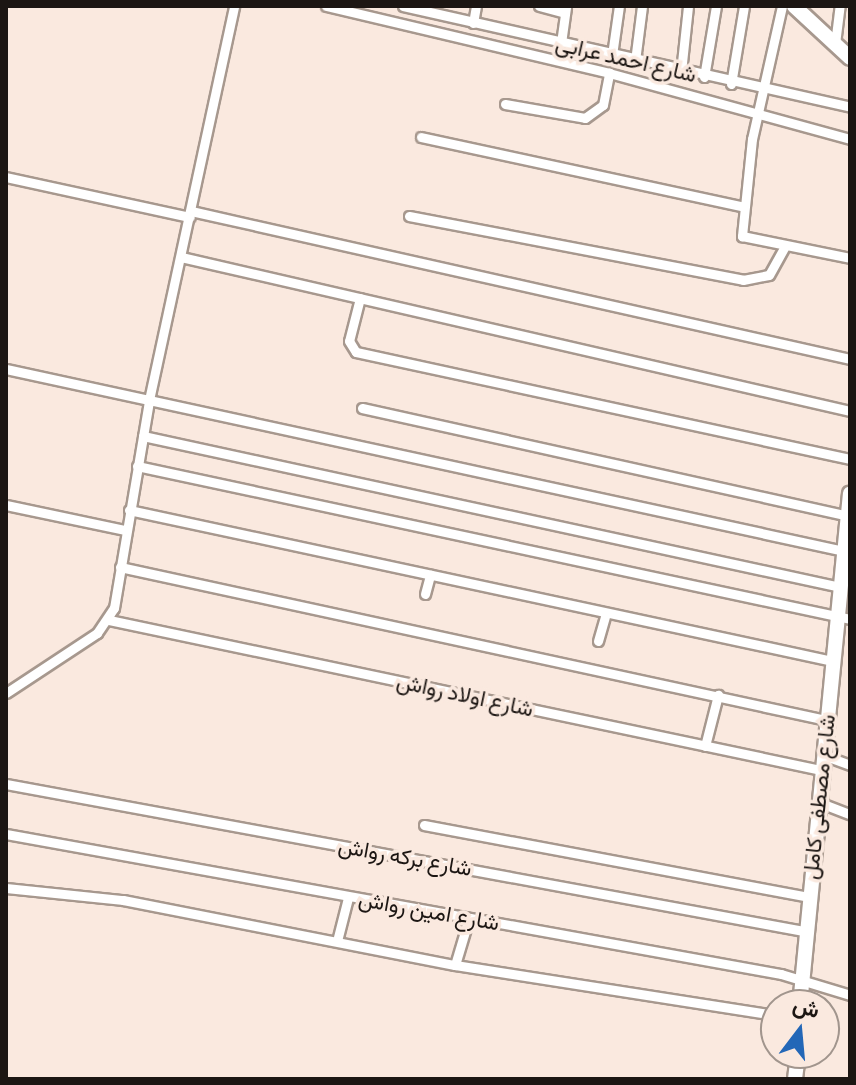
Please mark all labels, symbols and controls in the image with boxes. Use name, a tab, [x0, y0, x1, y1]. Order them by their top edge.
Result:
street label: شارع احمد عرابى	[553, 30, 699, 88]
street label: شارع اولاد رواش	[394, 668, 536, 722]
street label: شارع مصطفى كامل	[797, 713, 841, 881]
street label: شارع بركه رواش	[336, 832, 474, 882]
street label: شارع امين رواش	[357, 886, 501, 936]
north arrow	[760, 989, 840, 1069]
text: ش	[790, 991, 823, 1024]

